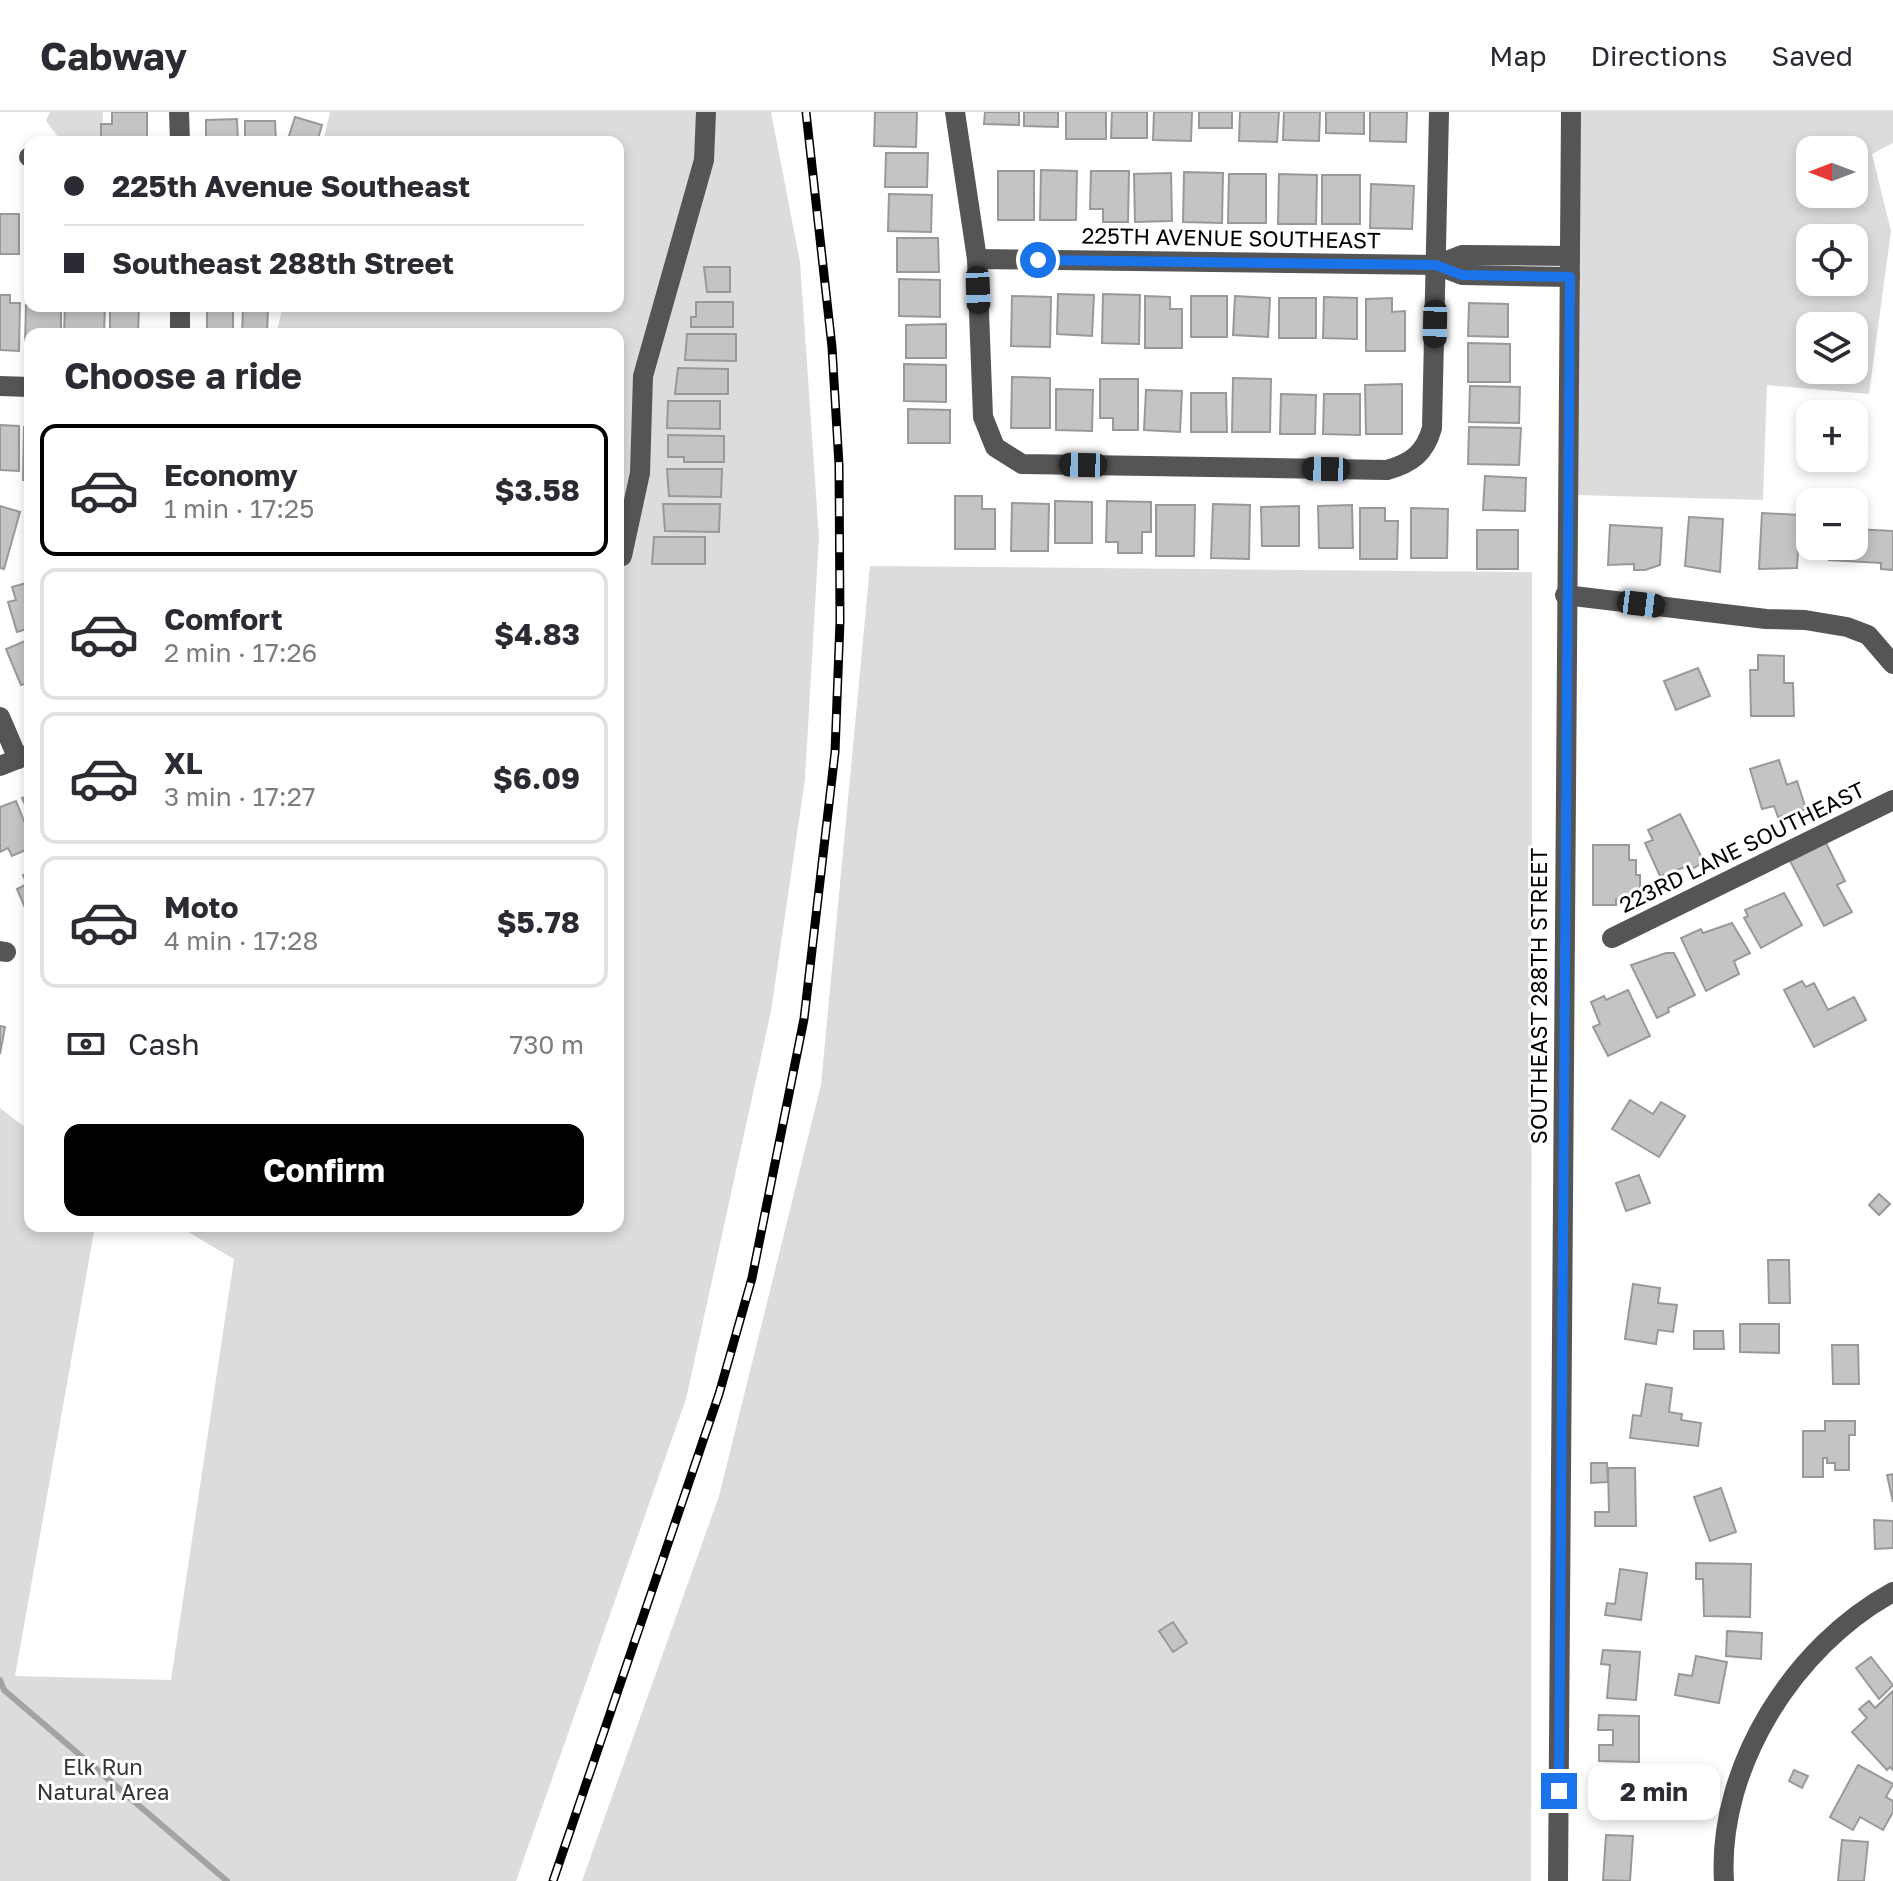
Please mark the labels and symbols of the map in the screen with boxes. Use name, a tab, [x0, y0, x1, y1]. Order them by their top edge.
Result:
north arrow	[1796, 136, 1868, 208]
street label: 225TH AVENUE SOUTHEAST	[1081, 221, 1381, 254]
route start	[1020, 242, 1056, 278]
car	[965, 266, 991, 314]
car	[1423, 300, 1447, 348]
car	[1059, 453, 1107, 477]
car	[1302, 457, 1350, 481]
car	[1616, 589, 1666, 619]
street label: 223RD LANE SOUTHEAST	[1614, 775, 1869, 918]
street label: SOUTHEAST 288TH STREET	[1525, 847, 1552, 1144]
park label: Elk Run Natural Area	[37, 1753, 169, 1805]
callout: 2 min	[1587, 1763, 1719, 1819]
route end	[1541, 1773, 1577, 1809]

